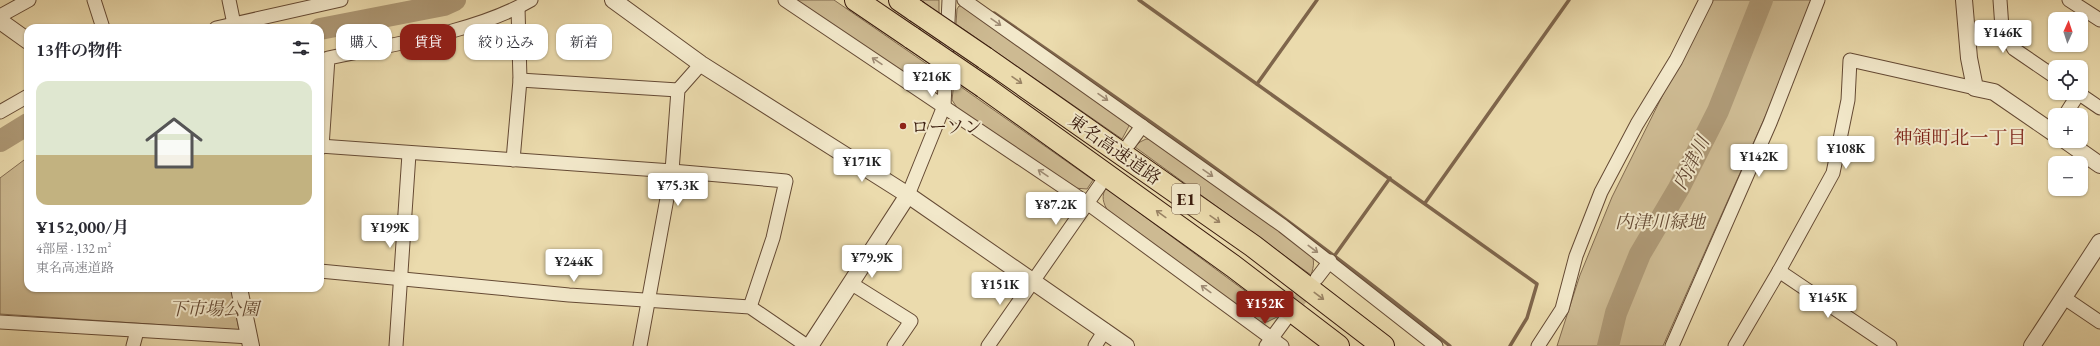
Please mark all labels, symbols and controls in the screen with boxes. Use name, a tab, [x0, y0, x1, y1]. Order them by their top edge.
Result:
north arrow	[2048, 12, 2088, 52]
map controls	[2048, 12, 2088, 196]
one-way arrow	[990, 18, 1001, 26]
pin: ¥146K	[1975, 20, 2031, 54]
chip: 購入	[336, 24, 392, 60]
chip: 賃貸	[400, 24, 456, 60]
chip: 絞り込み	[464, 24, 548, 60]
chip: 新着	[556, 24, 612, 60]
text: ¥146K	[1983, 24, 2023, 41]
icon: filters	[290, 37, 312, 59]
text: 13件の物件	[36, 39, 122, 61]
one-way arrow	[871, 57, 883, 65]
button: locate	[2048, 60, 2088, 100]
pin: ¥216K	[904, 64, 960, 98]
text: ¥216K	[912, 68, 952, 85]
one-way arrow	[1011, 76, 1022, 84]
one-way arrow	[1097, 93, 1108, 101]
icon: home	[138, 107, 210, 179]
button: +	[2048, 108, 2088, 148]
street label: 東名高速道路	[1064, 109, 1166, 189]
place label: ローソン	[911, 115, 982, 138]
marker: ローソン	[898, 121, 908, 131]
district label: 神領町北一丁目	[1893, 125, 2027, 150]
water label: 内津川	[1667, 130, 1716, 194]
pin: ¥108K	[1818, 136, 1874, 170]
text: ¥108K	[1826, 140, 1866, 157]
pin: ¥142K	[1731, 144, 1787, 178]
text: ¥142K	[1739, 148, 1779, 165]
pin: ¥171K	[834, 149, 890, 183]
text: ¥171K	[842, 153, 882, 170]
button: −	[2048, 156, 2088, 196]
one-way arrow	[1038, 169, 1049, 177]
one-way arrow	[1202, 169, 1213, 177]
pin: ¥75.3K	[645, 173, 711, 207]
text: ¥75.3K	[657, 177, 699, 194]
road number: E1	[1172, 184, 1200, 214]
pin: ¥87.2K	[1023, 192, 1089, 226]
text: ¥87.2K	[1035, 196, 1077, 213]
one-way arrow	[1156, 209, 1167, 218]
park label: 内津川緑地	[1615, 210, 1707, 233]
pin: ¥199K	[362, 215, 418, 249]
one-way arrow	[1209, 215, 1220, 223]
text: ¥152,000/月	[36, 216, 129, 238]
text: ¥199K	[370, 219, 410, 236]
text: 4部屋 · 132 m²	[36, 240, 111, 257]
one-way arrow	[1308, 244, 1319, 253]
pin: ¥79.9K	[839, 245, 905, 279]
pin: ¥244K	[546, 249, 602, 283]
text: ¥79.9K	[851, 249, 893, 266]
text: ¥244K	[554, 253, 594, 270]
text: 東名高速道路	[36, 259, 114, 276]
pin: ¥151K	[972, 272, 1028, 306]
text: ¥151K	[980, 276, 1020, 293]
one-way arrow	[1200, 285, 1211, 293]
pin: ¥145K	[1800, 285, 1856, 319]
text: ¥145K	[1808, 289, 1848, 306]
pin: ¥152K	[1237, 291, 1293, 325]
one-way arrow	[1314, 292, 1325, 301]
text: ¥152K	[1245, 295, 1285, 312]
park label: 下市場公園	[169, 297, 262, 320]

